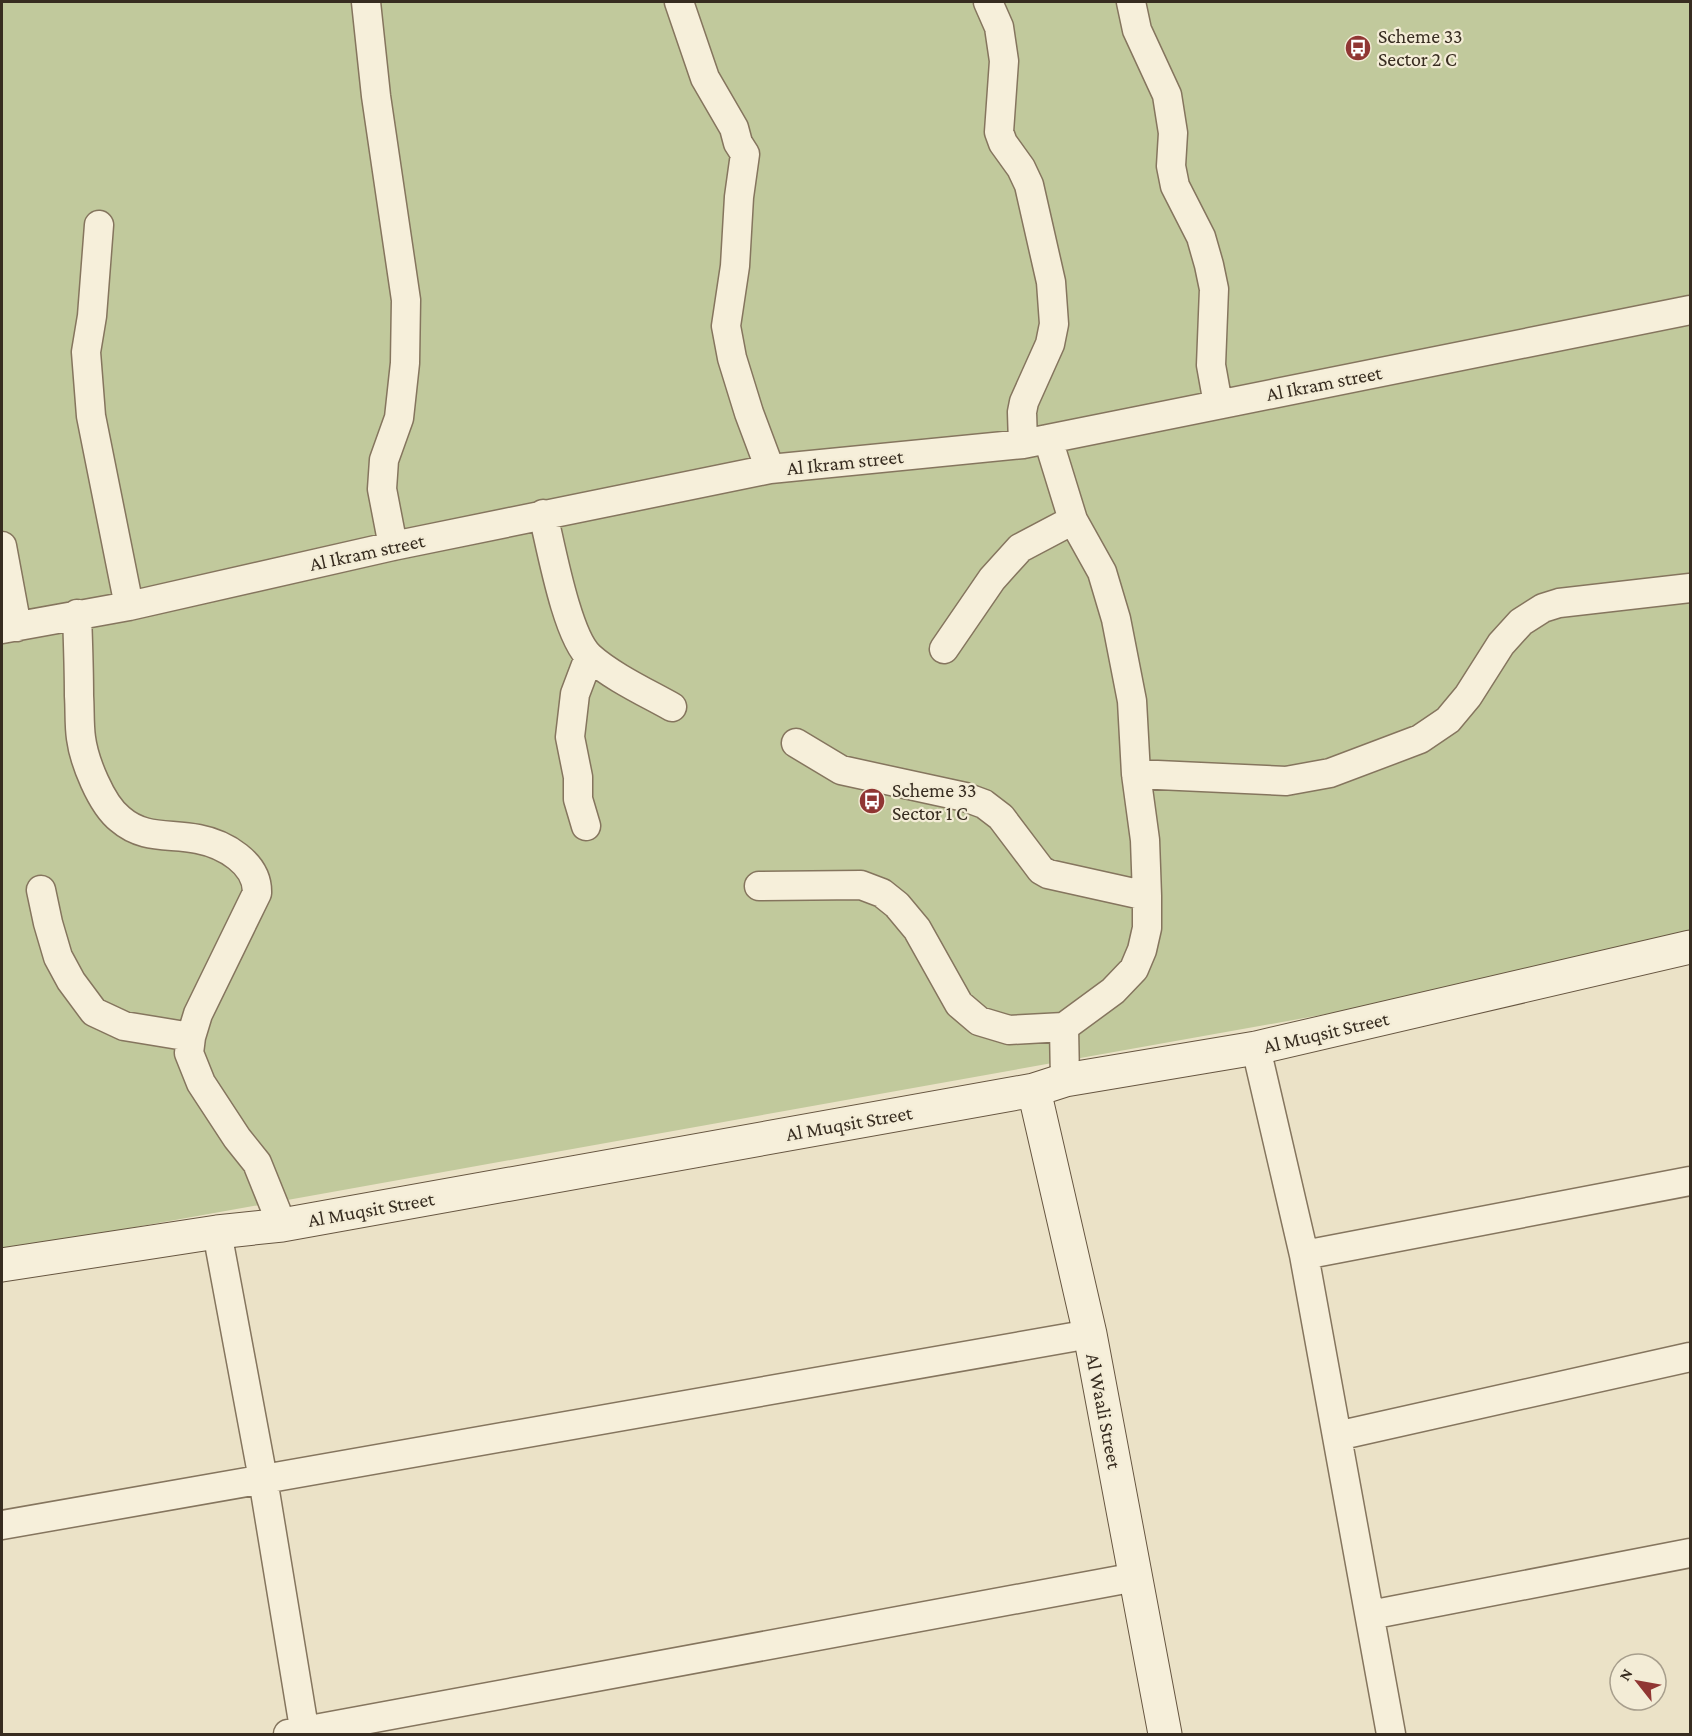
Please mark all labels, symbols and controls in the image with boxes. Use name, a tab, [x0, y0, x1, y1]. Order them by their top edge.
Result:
place label: Scheme 33 Sector 2 C	[1378, 25, 1463, 70]
bus stop icon: Scheme 33 Sector 2 C	[1343, 33, 1373, 63]
street label: Al Ikram street	[1264, 361, 1384, 405]
street label: Al Ikram street	[786, 445, 905, 479]
street label: Al Ikram street	[307, 529, 427, 575]
place label: Scheme 33 Sector 1 C	[892, 779, 977, 824]
bus stop icon: Scheme 33 Sector 1 C	[857, 786, 887, 816]
street label: Al Muqsit Street	[1261, 1007, 1391, 1058]
street label: Al Muqsit Street	[784, 1101, 915, 1146]
street label: Al Muqsit Street	[306, 1187, 437, 1232]
street label: Al Waali Street	[1082, 1351, 1126, 1471]
north arrow	[1608, 1652, 1668, 1712]
text: N	[1615, 1665, 1636, 1684]

